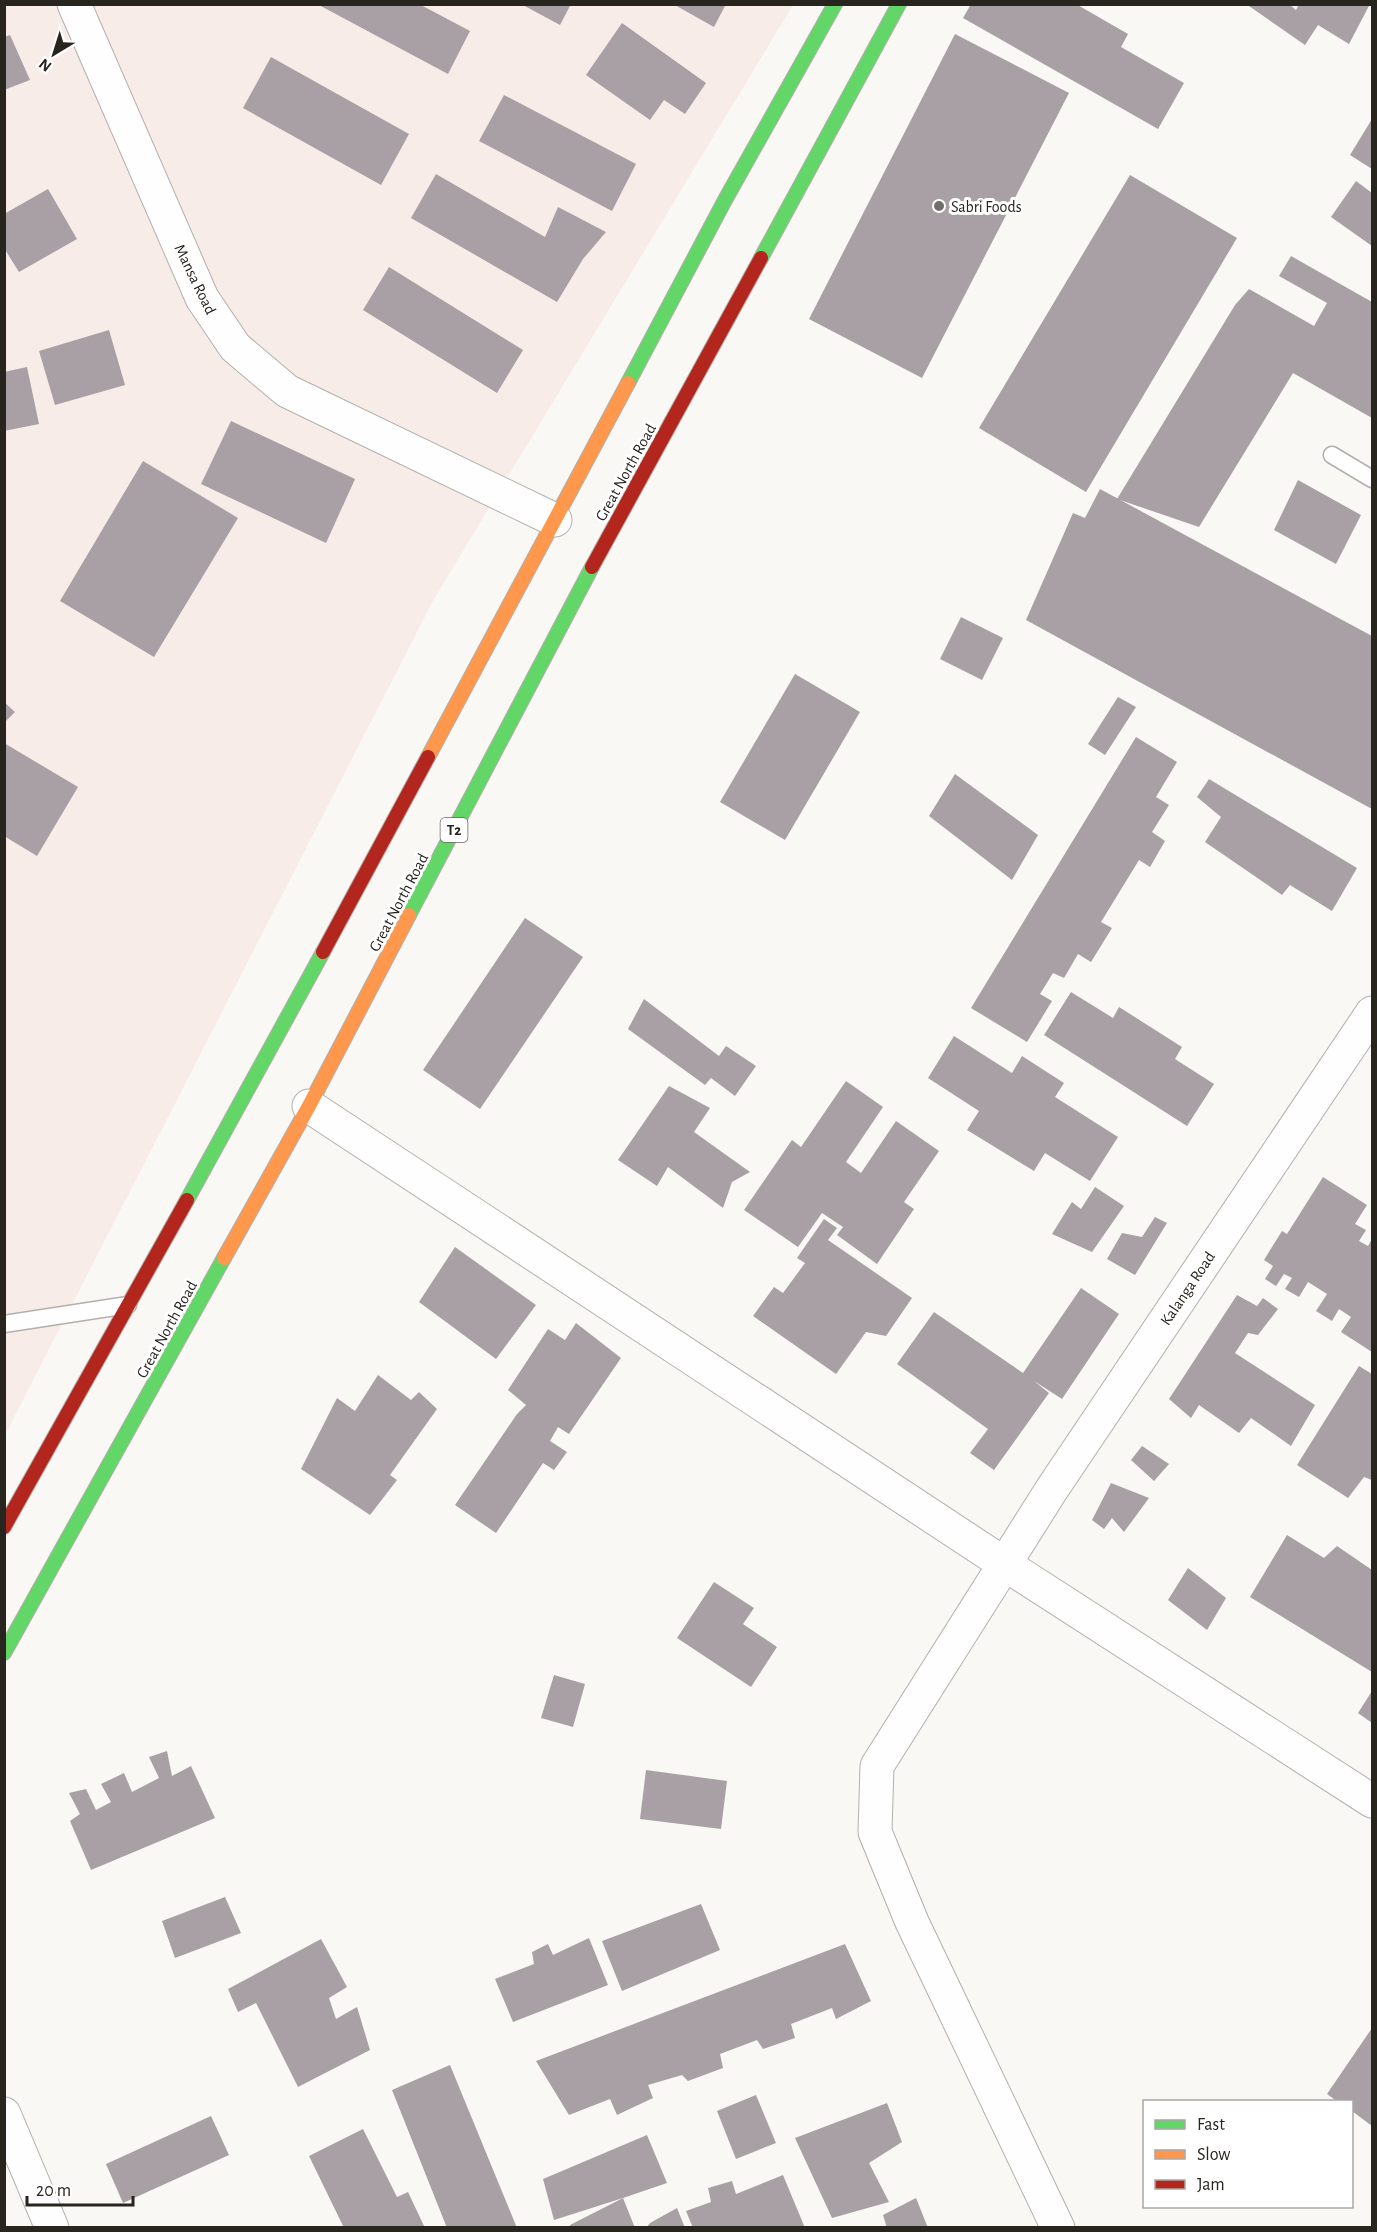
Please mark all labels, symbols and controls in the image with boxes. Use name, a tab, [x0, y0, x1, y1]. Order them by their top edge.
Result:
north arrow	[24, 24, 84, 84]
text: N	[36, 55, 55, 75]
marker: Sabri Foods	[932, 199, 946, 213]
place label: Sabri Foods	[951, 199, 1022, 215]
street label: Mansa Road	[171, 242, 219, 317]
street label: Great North Road	[593, 421, 659, 524]
road number: T2	[440, 818, 468, 842]
street label: Great North Road	[366, 851, 431, 954]
street label: Kalanga Road	[1157, 1249, 1218, 1328]
street label: Great North Road	[134, 1278, 200, 1381]
legend	[1143, 2100, 1353, 2208]
text: Fast	[1197, 2116, 1225, 2134]
text: Slow	[1197, 2146, 1230, 2164]
scale bar	[27, 2169, 134, 2207]
text: Jam	[1197, 2176, 1225, 2194]
text: 20 m	[36, 2182, 71, 2200]

